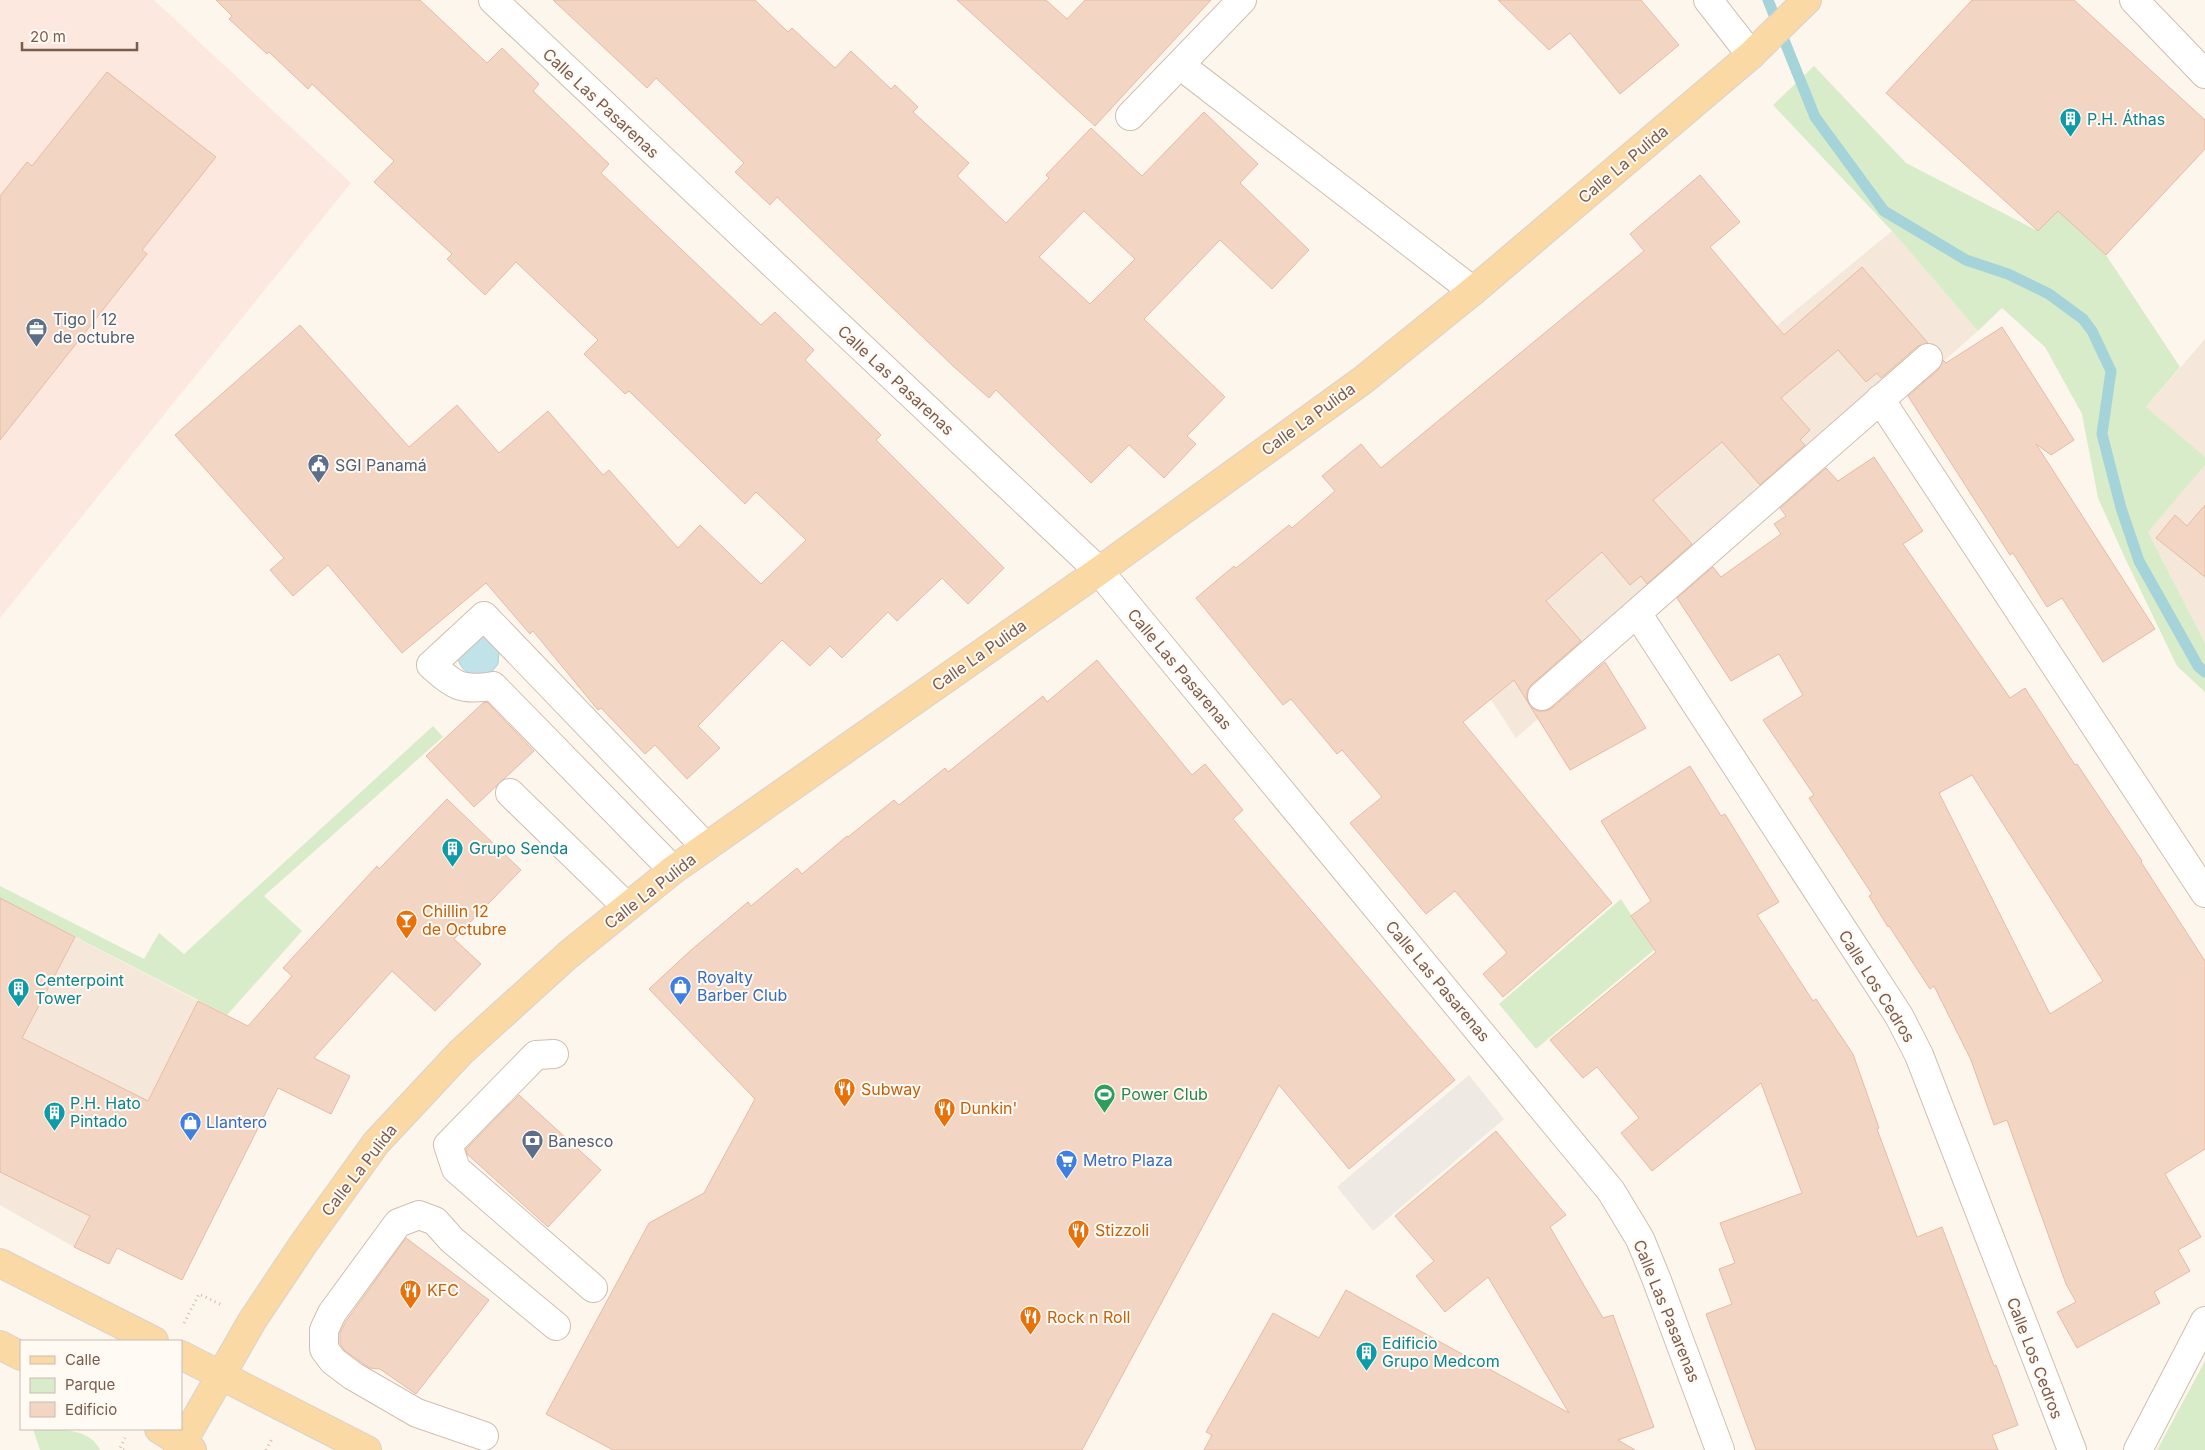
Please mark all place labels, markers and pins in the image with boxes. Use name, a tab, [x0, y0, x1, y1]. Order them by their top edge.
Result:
building icon: P.H. Áthas	[2059, 107, 2083, 138]
place label: P.H. Áthas	[2087, 109, 2165, 129]
place label: Tigo | 12 de octubre	[53, 309, 135, 347]
office icon: Tigo | 12 de octubre	[25, 316, 49, 347]
public building icon: SGI Panamá	[307, 453, 331, 484]
place label: SGI Panamá	[335, 455, 427, 475]
building icon: Grupo Senda	[441, 836, 465, 867]
place label: Grupo Senda	[469, 838, 568, 858]
place label: Chillin 12 de Octubre	[422, 901, 507, 939]
bar icon: Chillin 12 de Octubre	[394, 908, 418, 939]
place label: Royalty Barber Club	[697, 967, 787, 1005]
place label: Centerpoint Tower	[35, 970, 124, 1008]
shop icon: Royalty Barber Club	[669, 974, 693, 1005]
building icon: Centerpoint Tower	[7, 977, 31, 1008]
restaurant icon: Subway	[833, 1077, 857, 1108]
place label: Subway	[861, 1079, 921, 1099]
sports icon: Power Club	[1093, 1082, 1117, 1113]
place label: Power Club	[1121, 1084, 1208, 1104]
place label: P.H. Hato Pintado	[70, 1093, 141, 1131]
restaurant icon: Dunkin'	[932, 1096, 956, 1127]
place label: Dunkin'	[960, 1098, 1017, 1118]
building icon: P.H. Hato Pintado	[42, 1100, 66, 1131]
shop icon: Llantero	[178, 1110, 202, 1141]
place label: Llantero	[206, 1112, 267, 1132]
bank icon: Banesco	[520, 1129, 544, 1160]
place label: Banesco	[548, 1131, 613, 1151]
supermarket icon: Metro Plaza	[1055, 1148, 1079, 1179]
place label: Metro Plaza	[1083, 1150, 1173, 1170]
restaurant icon: Stizzoli	[1067, 1218, 1091, 1249]
place label: Stizzoli	[1095, 1220, 1149, 1240]
restaurant icon: KFC	[399, 1278, 423, 1309]
place label: KFC	[427, 1280, 459, 1300]
restaurant icon: Rock n Roll	[1019, 1305, 1043, 1336]
place label: Rock n Roll	[1047, 1307, 1130, 1327]
place label: Edificio Grupo Medcom	[1382, 1333, 1500, 1371]
building icon: Edificio Grupo Medcom	[1354, 1340, 1378, 1371]

